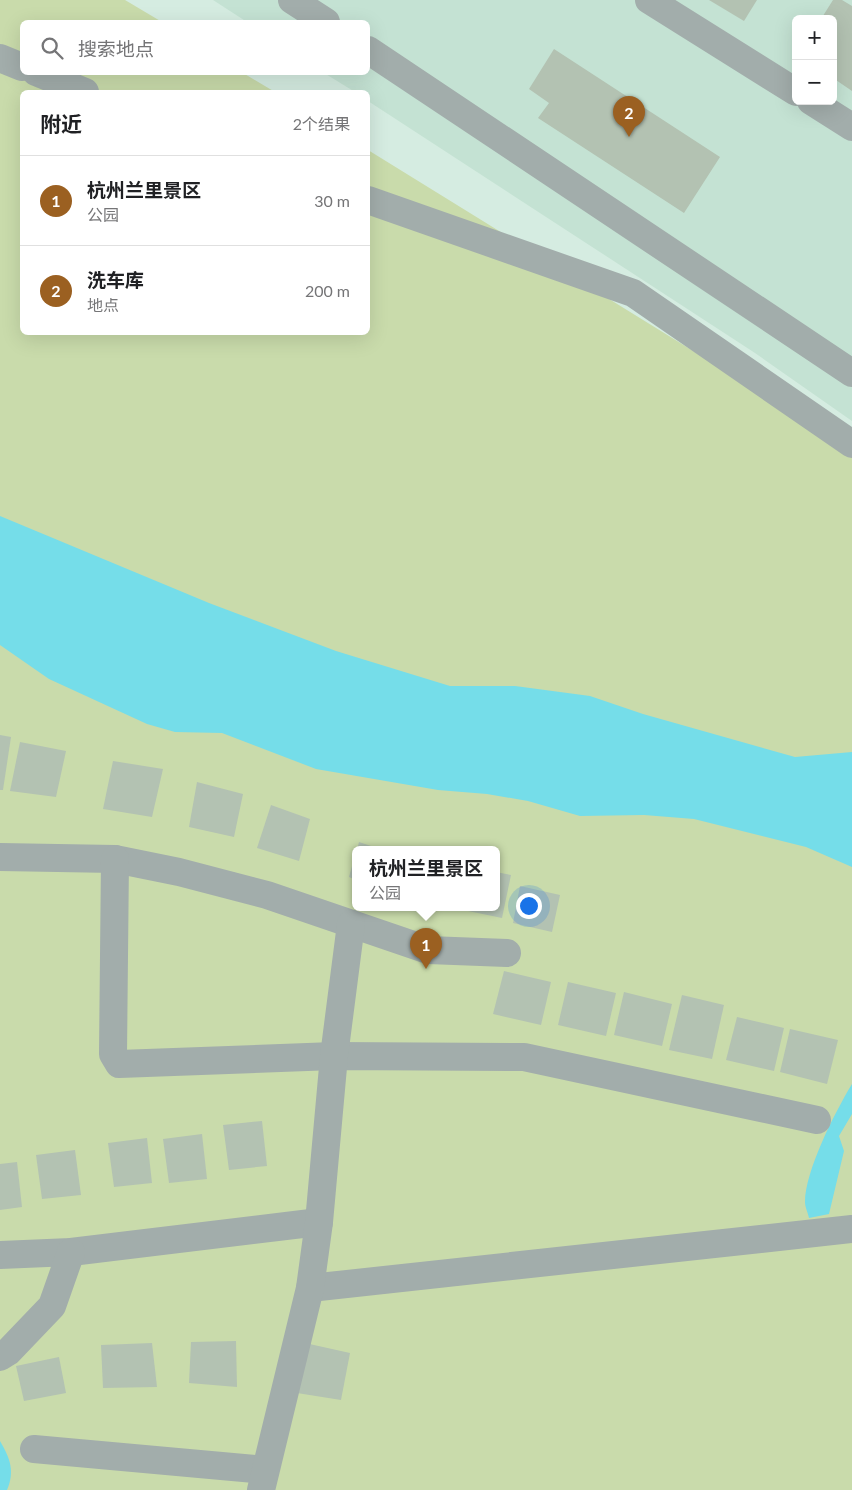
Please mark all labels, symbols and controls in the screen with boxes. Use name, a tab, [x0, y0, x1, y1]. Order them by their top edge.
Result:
map controls	[792, 15, 837, 105]
button: +	[792, 15, 837, 60]
search box	[20, 20, 370, 75]
icon: search	[38, 34, 66, 62]
text: 搜索地点	[78, 37, 154, 60]
button: −	[792, 60, 837, 105]
pin: 2	[613, 96, 645, 137]
text: 附近	[40, 111, 82, 136]
text: 2个结果	[293, 114, 350, 133]
text: 杭州兰里景区	[87, 178, 201, 201]
text: 1	[51, 191, 61, 210]
text: 30 m	[314, 191, 350, 210]
text: 公园	[87, 205, 119, 224]
text: 洗车库	[87, 268, 144, 291]
text: 2	[51, 281, 61, 300]
text: 200 m	[305, 281, 350, 300]
text: 地点	[87, 295, 119, 314]
popup	[352, 846, 500, 911]
text: 杭州兰里景区	[369, 856, 483, 879]
text: 公园	[369, 883, 401, 902]
your location	[516, 893, 542, 919]
pin: 1	[410, 928, 442, 969]

